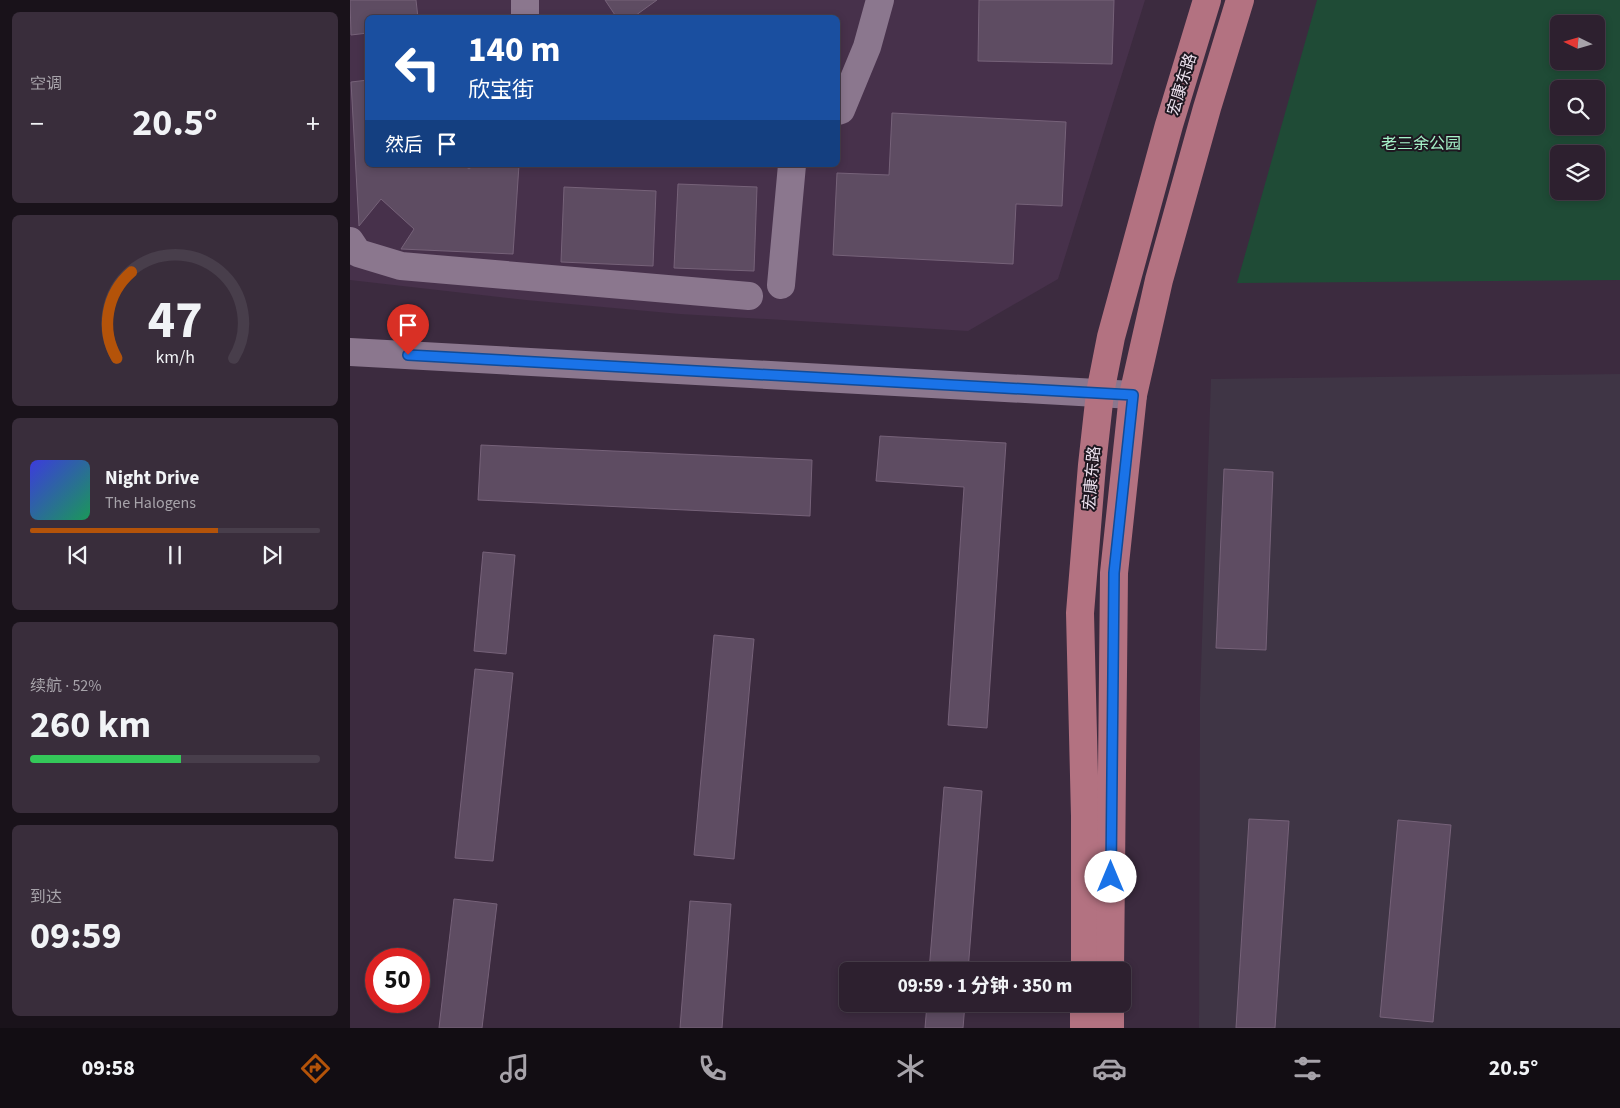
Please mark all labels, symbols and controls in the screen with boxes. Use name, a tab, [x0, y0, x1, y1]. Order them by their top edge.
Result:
north arrow	[1550, 15, 1605, 70]
map controls	[1550, 15, 1605, 200]
text: 140 m	[468, 25, 560, 75]
icon: left	[385, 35, 450, 100]
street label: 宏康东路	[1162, 50, 1202, 118]
text: 空调	[30, 73, 62, 95]
text: 欣宝街	[468, 74, 534, 106]
button: search	[1550, 80, 1605, 135]
text: 20.5°	[132, 96, 218, 150]
text: −	[30, 104, 44, 144]
text: +	[306, 104, 320, 144]
icon: arrive	[433, 130, 461, 158]
text: 然后	[385, 132, 423, 159]
park label: 老三余公园	[1381, 133, 1461, 155]
button: layers	[1550, 145, 1605, 200]
text: 47	[148, 284, 202, 358]
pin	[387, 304, 429, 355]
icon: arrive	[394, 311, 422, 339]
text: km/h	[155, 345, 195, 370]
street label: 宏康东路	[1078, 445, 1106, 511]
text: Night Drive	[105, 465, 199, 492]
text: The Halogens	[105, 492, 196, 514]
icon: previous	[64, 541, 92, 569]
icon: pause	[161, 541, 189, 569]
icon: next	[258, 541, 286, 569]
text: 续航 · 52%	[30, 675, 101, 697]
text: 260 km	[30, 698, 151, 752]
position arrow	[1084, 850, 1136, 902]
text: 到达	[30, 886, 62, 908]
text: 09:59	[30, 909, 122, 963]
speed limit sign: 50	[365, 948, 430, 1013]
text: 09:59 · 1 分钟 · 350 m	[898, 973, 1072, 1000]
icon: directions	[298, 1051, 333, 1086]
icon: music	[497, 1051, 532, 1086]
icon: phone	[695, 1051, 730, 1086]
icon: climate	[893, 1051, 928, 1086]
icon: car	[1092, 1051, 1127, 1086]
icon: filters	[1290, 1051, 1325, 1086]
text: 09:58	[82, 1052, 135, 1084]
text: 20.5°	[1489, 1052, 1538, 1084]

